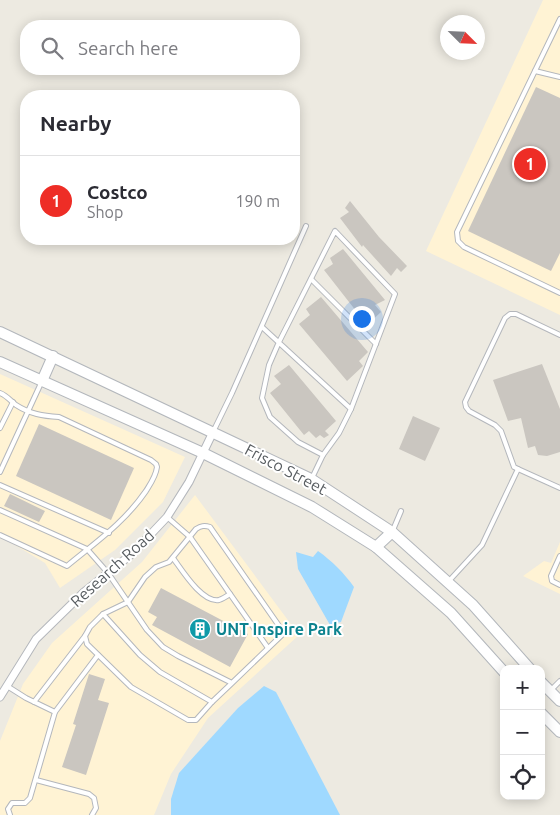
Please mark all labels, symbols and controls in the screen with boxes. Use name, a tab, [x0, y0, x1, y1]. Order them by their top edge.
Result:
north arrow	[440, 15, 485, 60]
search box	[20, 20, 300, 75]
icon: search	[38, 34, 66, 62]
text: Search here	[78, 37, 178, 59]
text: Nearby	[40, 111, 111, 135]
pin: 1	[514, 145, 546, 183]
text: Costco	[87, 181, 148, 203]
text: 1	[51, 192, 61, 210]
text: 190 m	[235, 192, 280, 210]
text: Shop	[87, 203, 123, 221]
your location	[349, 306, 375, 332]
street label: Frisco Street	[242, 440, 331, 498]
street label: Research Road	[67, 526, 157, 610]
building icon: UNT Inspire Park	[188, 617, 212, 641]
place label: UNT Inspire Park	[216, 620, 342, 638]
map controls	[500, 665, 545, 800]
button: +	[500, 665, 545, 710]
button: −	[500, 710, 545, 755]
button: locate	[500, 755, 545, 800]

